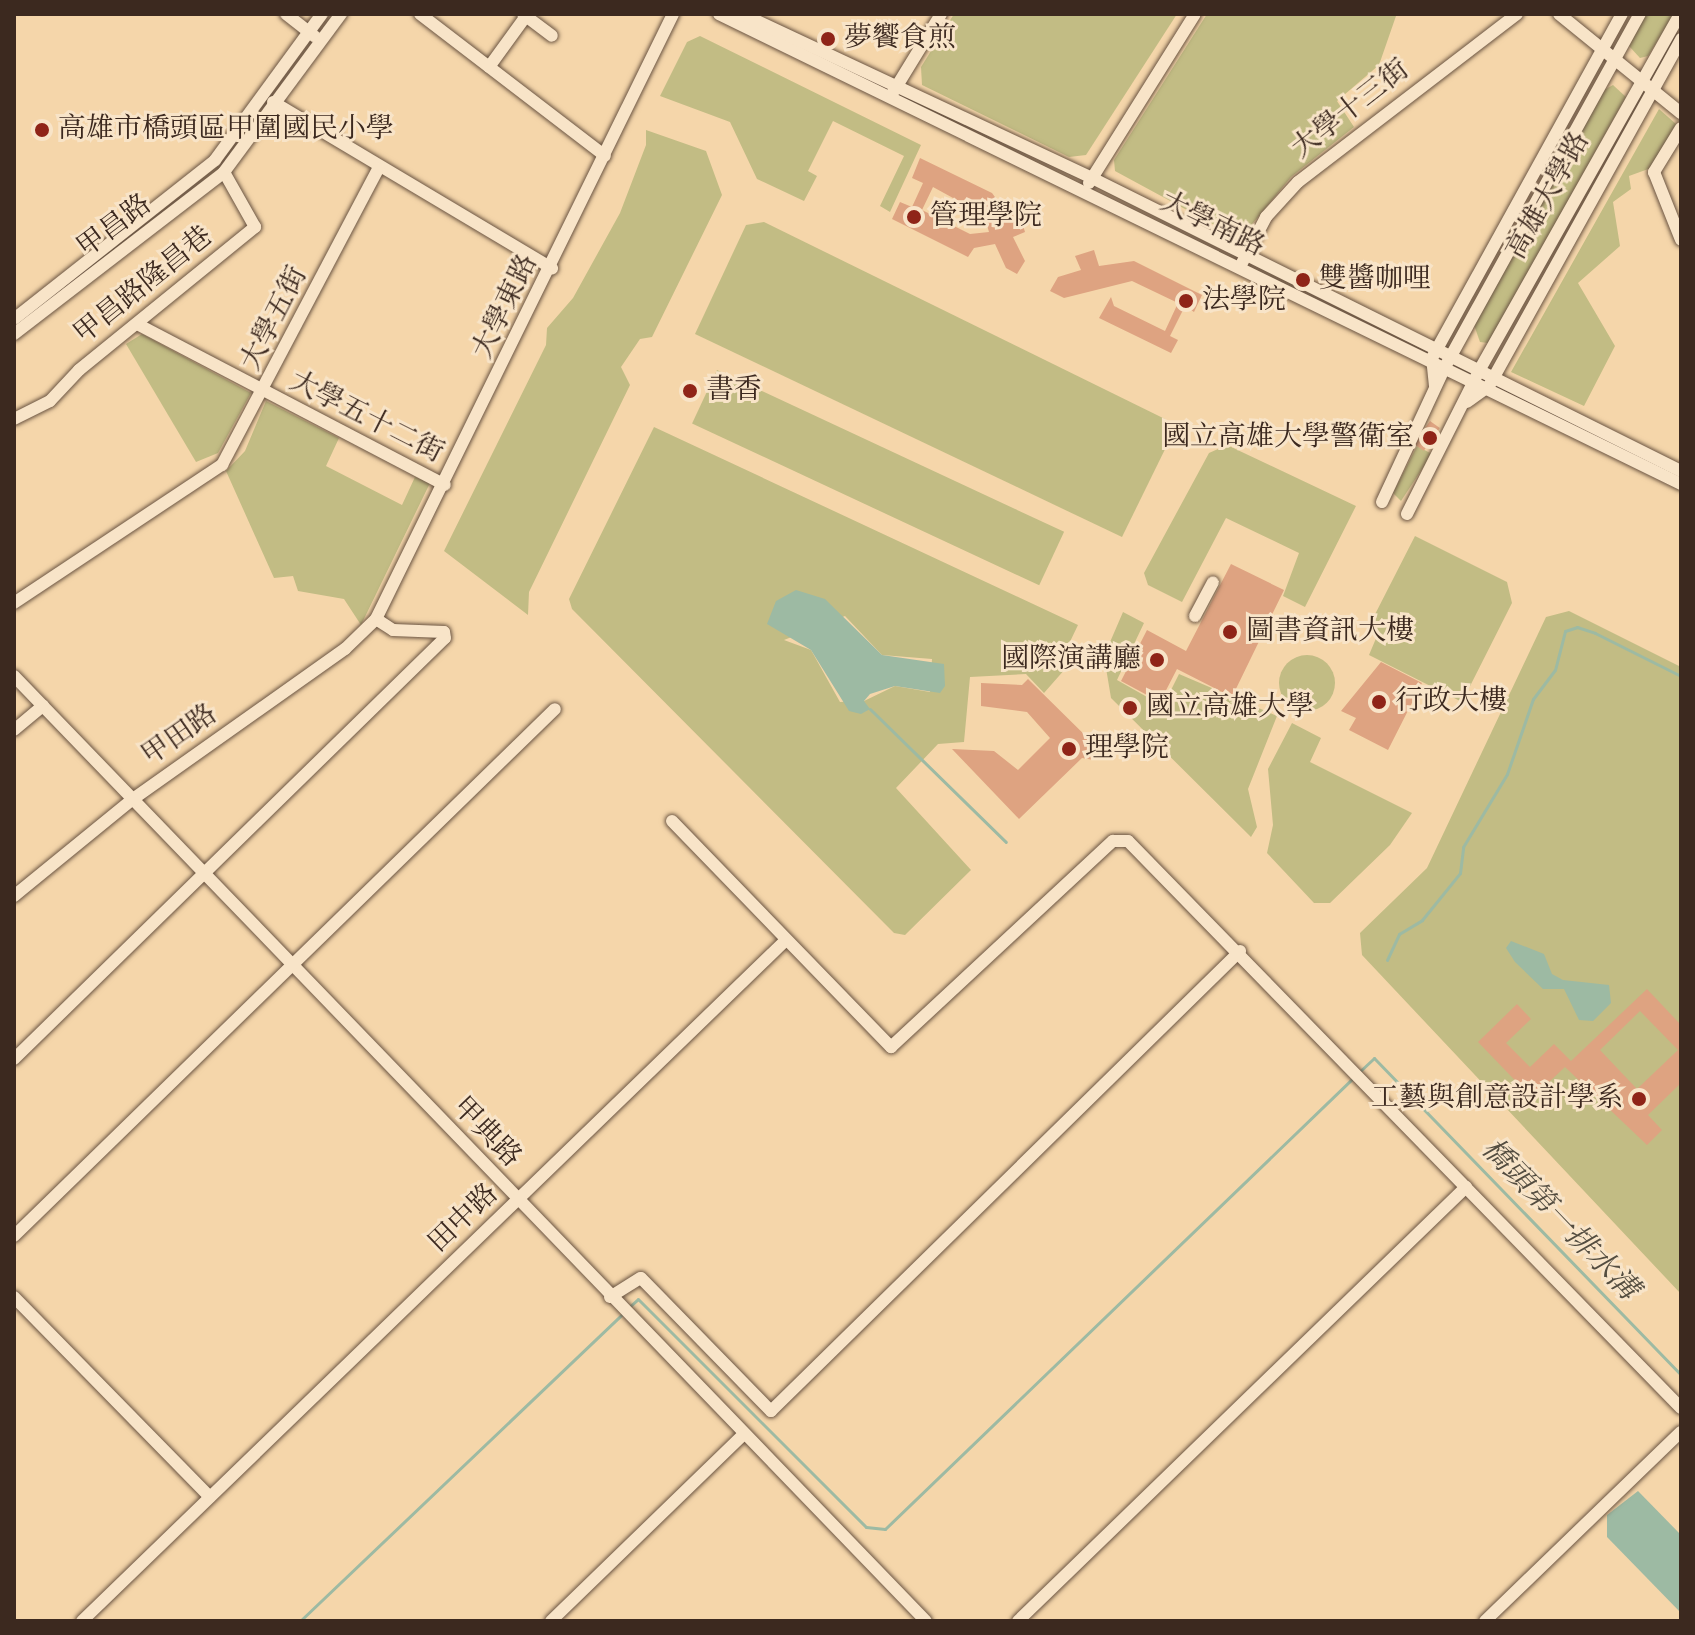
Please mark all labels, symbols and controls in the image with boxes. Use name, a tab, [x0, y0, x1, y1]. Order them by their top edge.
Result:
place label: 夢饗食煎	[844, 22, 956, 56]
marker: 夢饗食煎	[819, 30, 837, 48]
street label: 大學十三街	[1285, 54, 1417, 166]
place label: 高雄市橋頭區甲圍國民小學	[58, 113, 394, 147]
marker: 高雄市橋頭區甲圍國民小學	[33, 121, 51, 139]
street label: 高雄大學路	[1500, 127, 1598, 265]
street label: 大學南路	[1154, 185, 1270, 265]
street label: 甲昌路	[71, 188, 159, 266]
place label: 管理學院	[930, 200, 1042, 234]
marker: 管理學院	[905, 208, 923, 226]
street label: 甲昌路隆昌巷	[68, 220, 220, 352]
street label: 大學東路	[466, 249, 546, 365]
street label: 大學五街	[235, 261, 315, 377]
place label: 雙醬咖哩	[1319, 263, 1431, 297]
marker: 雙醬咖哩	[1294, 271, 1312, 289]
place label: 法學院	[1202, 284, 1286, 318]
marker: 法學院	[1177, 292, 1195, 310]
street label: 大學五十二街	[284, 365, 448, 471]
place label: 書香	[706, 374, 762, 408]
marker: 書香	[681, 382, 699, 400]
place label: 國立高雄大學警衛室	[1162, 421, 1414, 455]
marker: 國立高雄大學警衛室	[1421, 429, 1439, 447]
place label: 圖書資訊大樓	[1246, 615, 1414, 649]
marker: 圖書資訊大樓	[1221, 623, 1239, 641]
place label: 國際演講廳	[1001, 643, 1141, 677]
marker: 國際演講廳	[1148, 651, 1166, 669]
place label: 行政大樓	[1395, 685, 1507, 719]
place label: 國立高雄大學	[1146, 691, 1314, 725]
marker: 行政大樓	[1370, 693, 1388, 711]
street label: 甲田路	[136, 698, 224, 774]
marker: 國立高雄大學	[1121, 699, 1139, 717]
place label: 理學院	[1085, 732, 1169, 766]
marker: 理學院	[1060, 740, 1078, 758]
place label: 工藝與創意設計學系	[1371, 1082, 1623, 1116]
marker: 工藝與創意設計學系	[1630, 1090, 1648, 1108]
street label: 甲典路	[445, 1091, 527, 1175]
water label: 橋頭第一排水溝	[1473, 1132, 1645, 1308]
street label: 田中路	[422, 1178, 506, 1260]

